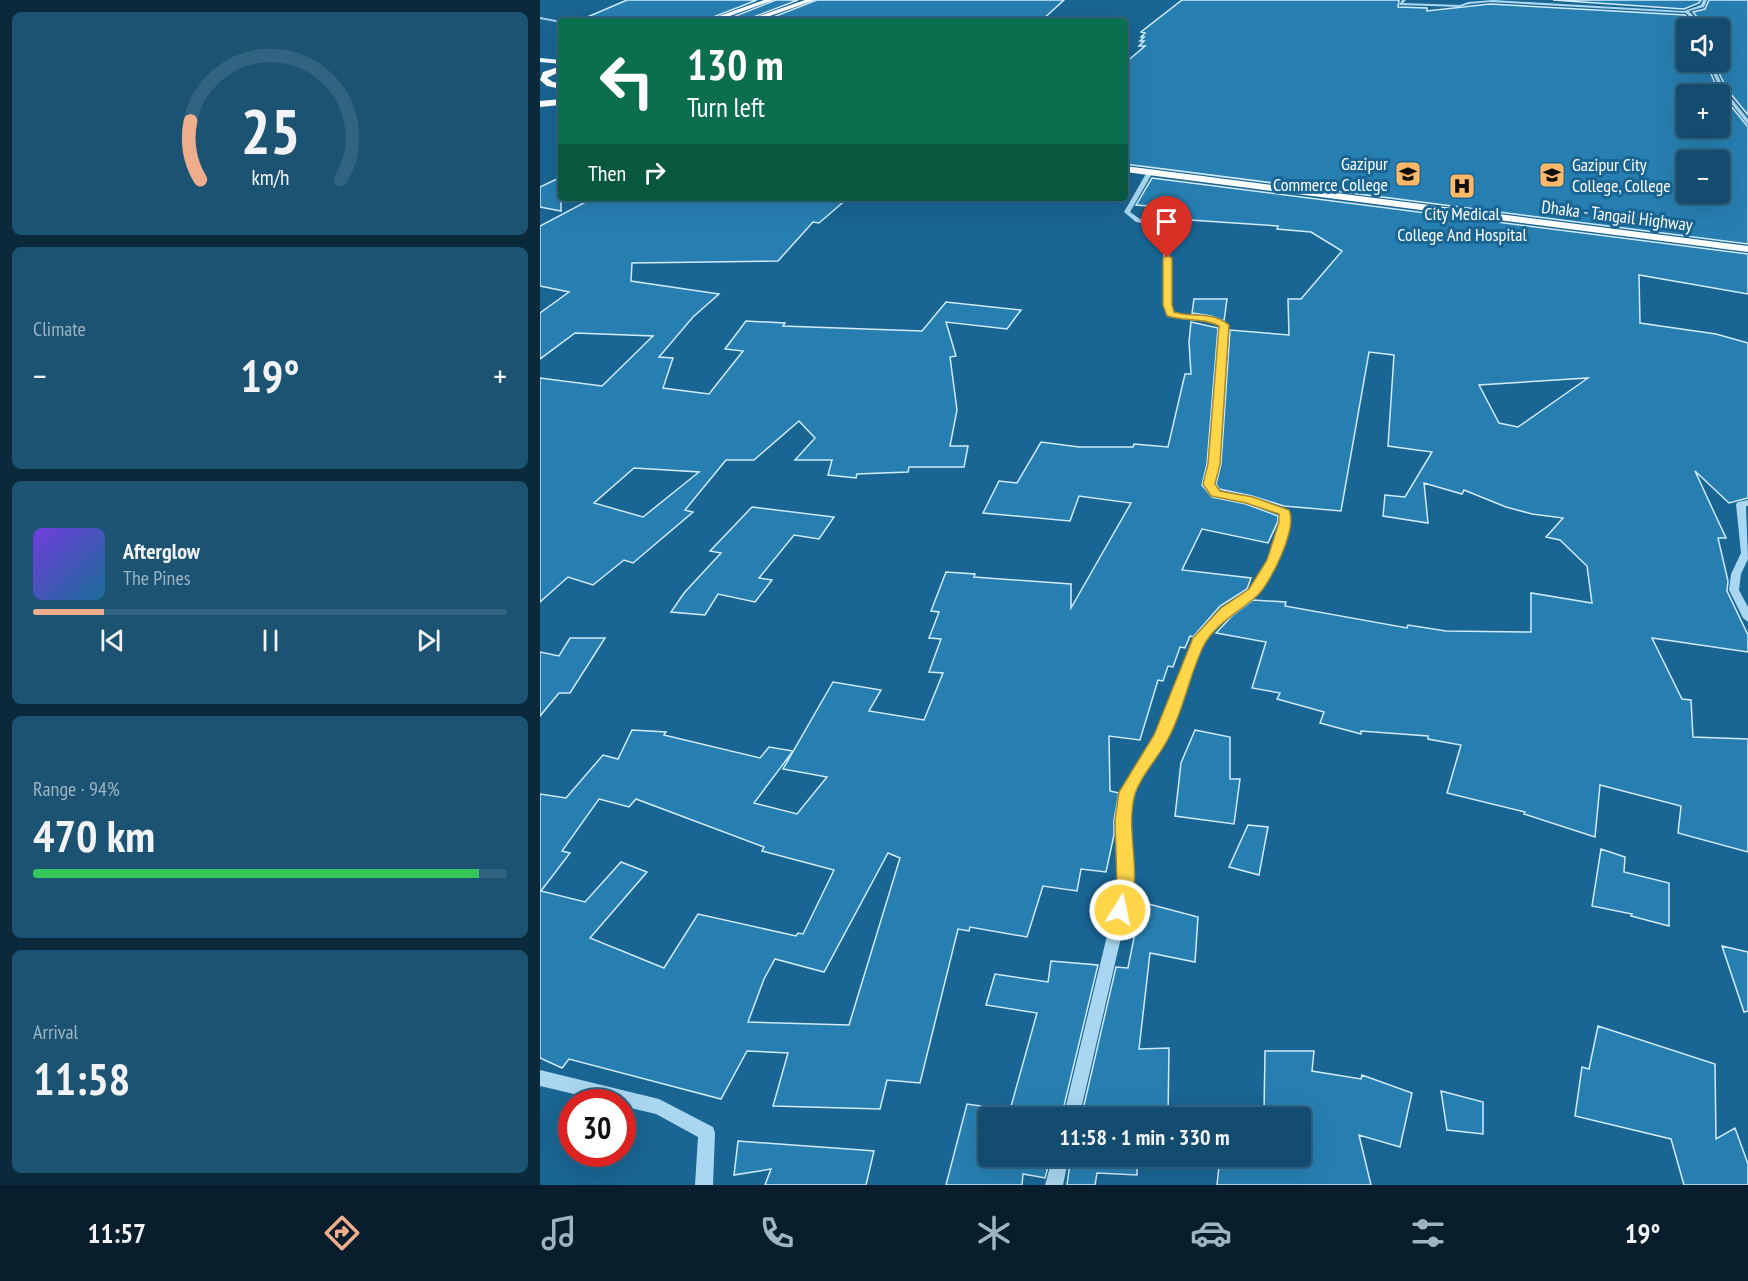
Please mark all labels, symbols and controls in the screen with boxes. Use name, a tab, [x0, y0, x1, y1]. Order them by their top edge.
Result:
map controls	[1676, 18, 1730, 204]
button: sound	[1676, 18, 1730, 72]
text: 130 m	[687, 37, 784, 92]
icon: left	[588, 42, 666, 120]
button: +	[1676, 84, 1730, 138]
text: 25	[240, 90, 300, 171]
text: Turn left	[687, 90, 765, 124]
button: −	[1676, 150, 1730, 204]
place label: Gazipur Commerce College	[1273, 152, 1388, 196]
place label: Gazipur City College, College	[1572, 153, 1671, 197]
icon: right	[638, 156, 671, 189]
text: Then	[588, 159, 626, 187]
school or university icon: Gazipur Commerce College	[1393, 159, 1423, 189]
school or university icon: Gazipur City College, College	[1537, 160, 1567, 190]
text: km/h	[251, 164, 289, 192]
hospital icon: City Medical College And Hospital	[1447, 171, 1477, 201]
street label: Dhaka - Tangail Highway	[1540, 195, 1694, 236]
pin	[1141, 196, 1192, 258]
place label: City Medical College And Hospital	[1397, 202, 1527, 246]
icon: arrive	[1150, 205, 1183, 238]
text: Climate	[33, 316, 86, 342]
text: 19°	[240, 346, 300, 404]
text: −	[33, 354, 47, 397]
text: +	[493, 354, 507, 397]
text: Afterglow	[123, 537, 200, 565]
text: The Pines	[123, 565, 190, 591]
icon: previous	[96, 624, 129, 657]
icon: pause	[254, 624, 287, 657]
icon: next	[412, 624, 445, 657]
text: Range · 94%	[33, 776, 120, 802]
text: 470 km	[33, 806, 155, 864]
position arrow	[1088, 878, 1152, 942]
text: Arrival	[33, 1019, 78, 1045]
text: 11:58	[33, 1049, 130, 1107]
speed limit sign: 30	[558, 1089, 636, 1167]
text: 11:58 · 1 min · 330 m	[1059, 1123, 1230, 1151]
icon: directions	[321, 1212, 363, 1254]
icon: music	[538, 1212, 580, 1254]
icon: phone	[756, 1212, 798, 1254]
icon: climate	[973, 1212, 1015, 1254]
icon: car	[1190, 1212, 1232, 1254]
icon: filters	[1407, 1212, 1449, 1254]
text: 11:57	[88, 1216, 146, 1250]
text: 19°	[1625, 1216, 1660, 1250]

